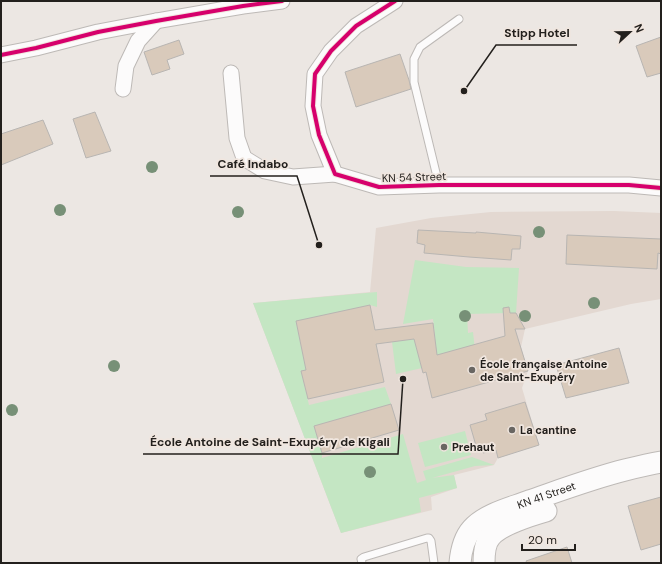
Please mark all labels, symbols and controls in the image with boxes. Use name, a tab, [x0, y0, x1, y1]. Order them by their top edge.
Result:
north arrow	[610, 12, 650, 52]
callout: Stipp Hotel	[496, 21, 577, 45]
text: N	[631, 22, 647, 35]
text: Stipp Hotel	[504, 25, 570, 41]
callout: Café Indabo	[210, 152, 297, 176]
text: Café Indabo	[218, 156, 288, 172]
street label: KN 54 Street	[382, 169, 446, 185]
place label: École française Antoine de Saint-Exupéry	[480, 357, 608, 384]
marker: École française Antoine de Saint-Exupéry	[467, 365, 477, 375]
place label: La cantine	[520, 423, 577, 437]
marker: La cantine	[507, 425, 517, 435]
callout: École Antoine de Saint-Exupéry de Kigali	[143, 430, 398, 454]
text: École Antoine de Saint-Exupéry de Kigali	[150, 434, 390, 450]
place label: Prehaut	[452, 440, 495, 454]
marker: Prehaut	[439, 442, 449, 452]
street label: KN 41 Street	[515, 478, 577, 512]
scale bar	[522, 526, 575, 552]
text: 20 m	[528, 532, 557, 548]

